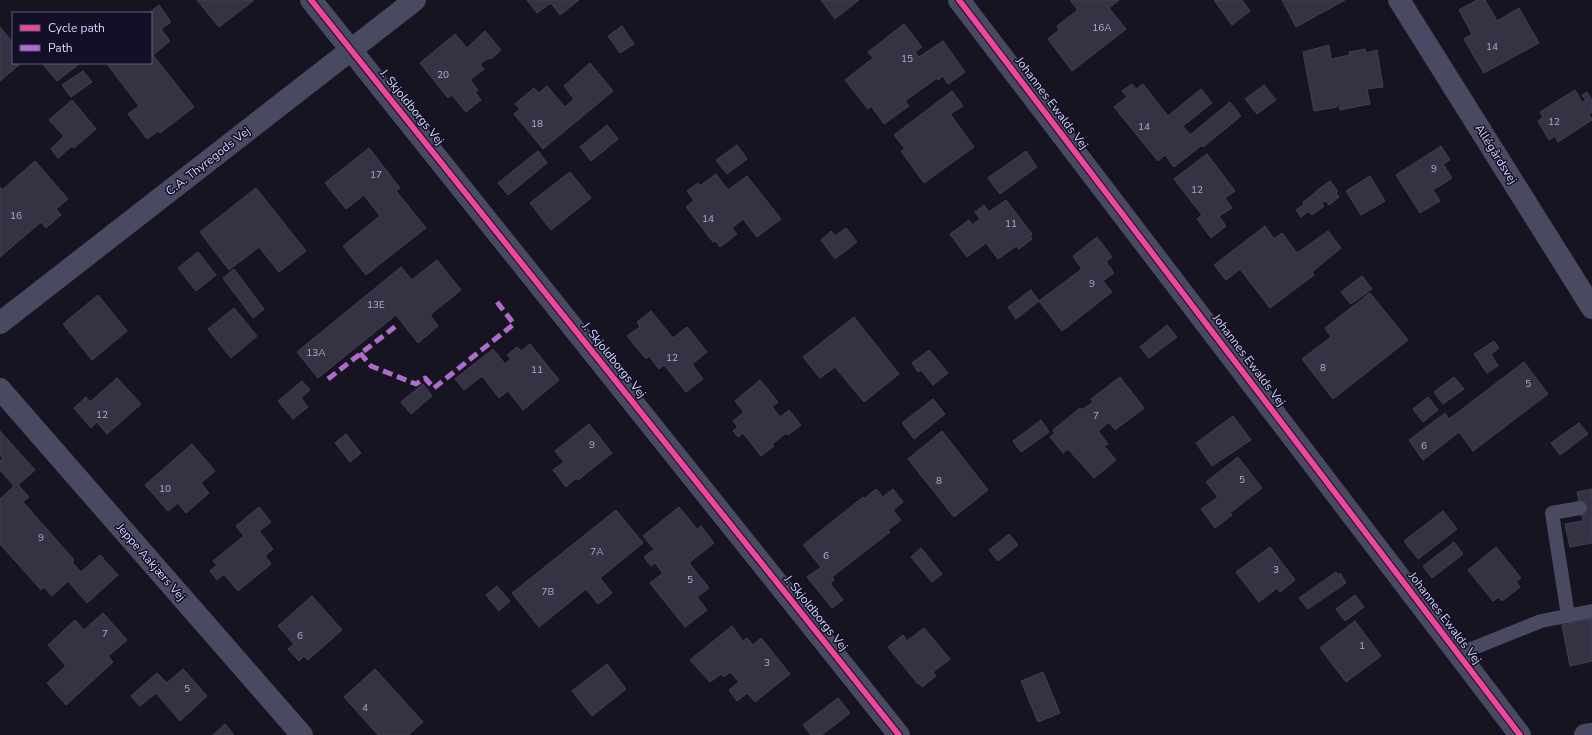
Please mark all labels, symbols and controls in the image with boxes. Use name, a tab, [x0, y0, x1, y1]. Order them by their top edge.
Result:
legend	[12, 12, 152, 64]
text: Cycle path	[48, 20, 105, 36]
house number: 16A	[1092, 21, 1112, 35]
text: Path	[48, 40, 73, 56]
house number: 14	[1486, 40, 1498, 54]
house number: 15	[901, 52, 913, 66]
street label: Johannes Ewalds Vej	[1011, 53, 1092, 153]
street label: J. Skjoldborgs Vej	[376, 65, 448, 148]
house number: 20	[437, 68, 449, 82]
house number: 12	[1548, 115, 1560, 129]
house number: 18	[531, 117, 543, 131]
house number: 14	[1138, 120, 1150, 134]
street label: Allégårdsvej	[1471, 121, 1521, 187]
street label: C.A. Thyregods Vej	[162, 123, 254, 199]
house number: 9	[1431, 162, 1437, 176]
house number: 17	[370, 168, 382, 182]
house number: 12	[1191, 183, 1203, 197]
house number: 16	[10, 209, 22, 223]
house number: 14	[702, 212, 714, 226]
house number: 11	[1005, 217, 1017, 231]
house number: 9	[1089, 277, 1095, 291]
house number: 13E	[367, 298, 385, 312]
street label: Johannes Ewalds Vej	[1208, 310, 1289, 410]
street label: J. Skjoldborgs Vej	[578, 318, 650, 401]
house number: 13A	[306, 346, 326, 360]
house number: 12	[666, 351, 678, 365]
house number: 8	[1320, 361, 1326, 375]
house number: 11	[531, 363, 543, 377]
house number: 5	[1525, 377, 1531, 391]
house number: 12	[96, 408, 108, 422]
house number: 7	[1093, 409, 1099, 423]
house number: 9	[589, 438, 595, 452]
house number: 6	[1421, 439, 1427, 453]
house number: 5	[1239, 473, 1245, 487]
house number: 8	[936, 474, 942, 488]
house number: 10	[159, 482, 171, 496]
street label: Jeppe Aakjærs Vej	[112, 519, 189, 604]
house number: 9	[38, 531, 44, 545]
house number: 7A	[590, 545, 604, 559]
house number: 6	[823, 549, 829, 563]
house number: 3	[1273, 563, 1279, 577]
street label: Johannes Ewalds Vej	[1404, 568, 1485, 668]
street label: J. Skjoldborgs Vej	[780, 571, 852, 654]
house number: 5	[687, 573, 693, 587]
house number: 7B	[542, 585, 555, 599]
house number: 7	[102, 627, 108, 641]
house number: 6	[297, 629, 303, 643]
house number: 1	[1359, 639, 1365, 653]
house number: 3	[764, 656, 770, 670]
house number: 5	[184, 682, 190, 696]
house number: 4	[362, 701, 368, 715]

